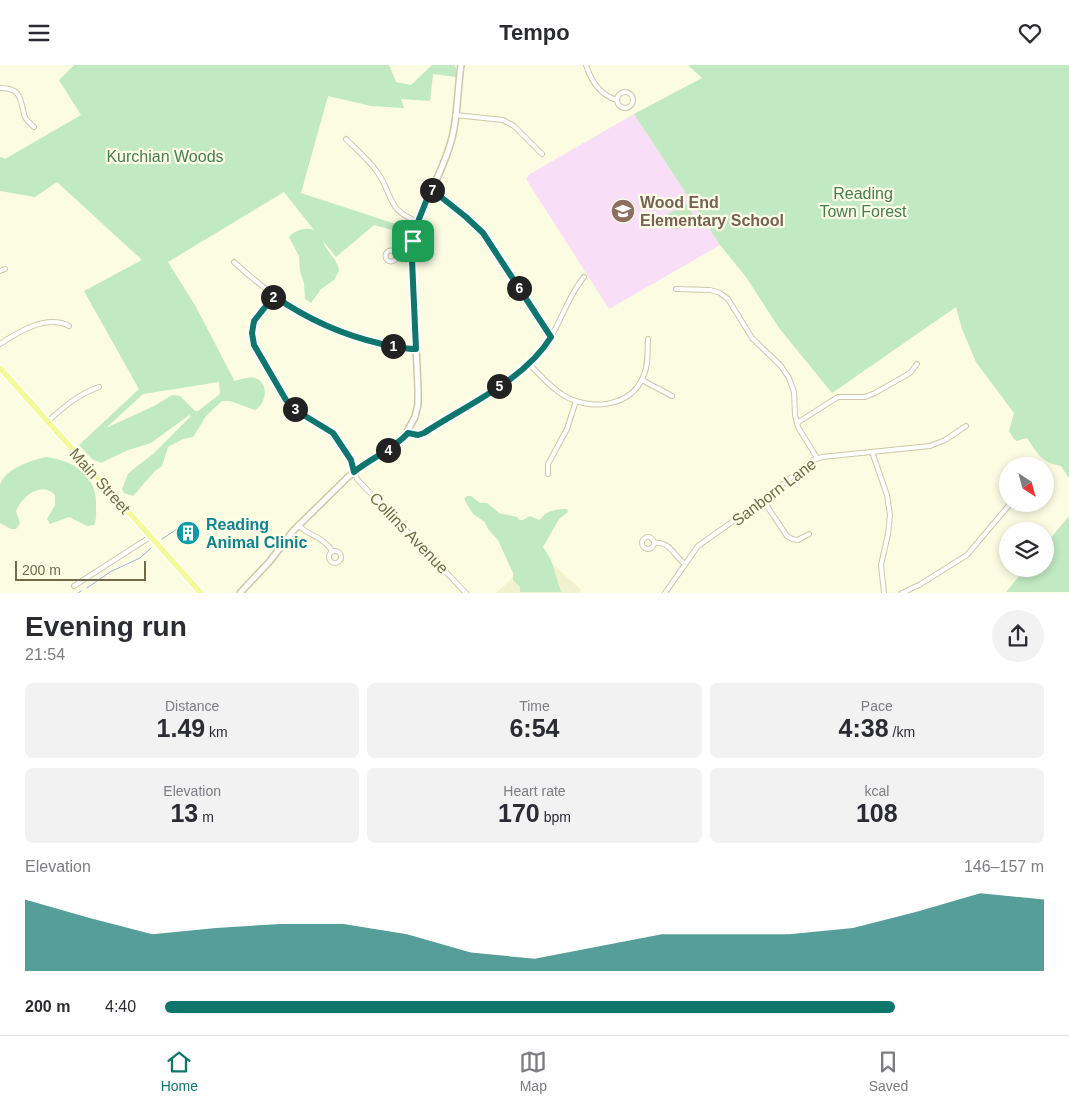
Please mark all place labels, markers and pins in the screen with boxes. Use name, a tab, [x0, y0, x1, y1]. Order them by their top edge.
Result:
pin: 7	[420, 177, 444, 203]
place label: Wood End Elementary School	[640, 194, 784, 229]
school or university icon: Wood End Elementary School	[610, 198, 636, 224]
pin	[392, 220, 434, 262]
pin: 6	[506, 275, 532, 301]
pin: 2	[260, 285, 286, 309]
pin: 1	[380, 333, 406, 359]
pin: 5	[486, 373, 512, 399]
pin: 3	[282, 397, 308, 421]
pin: 4	[376, 437, 400, 463]
place label: Reading Animal Clinic	[206, 516, 307, 551]
building icon: Reading Animal Clinic	[175, 520, 201, 546]

